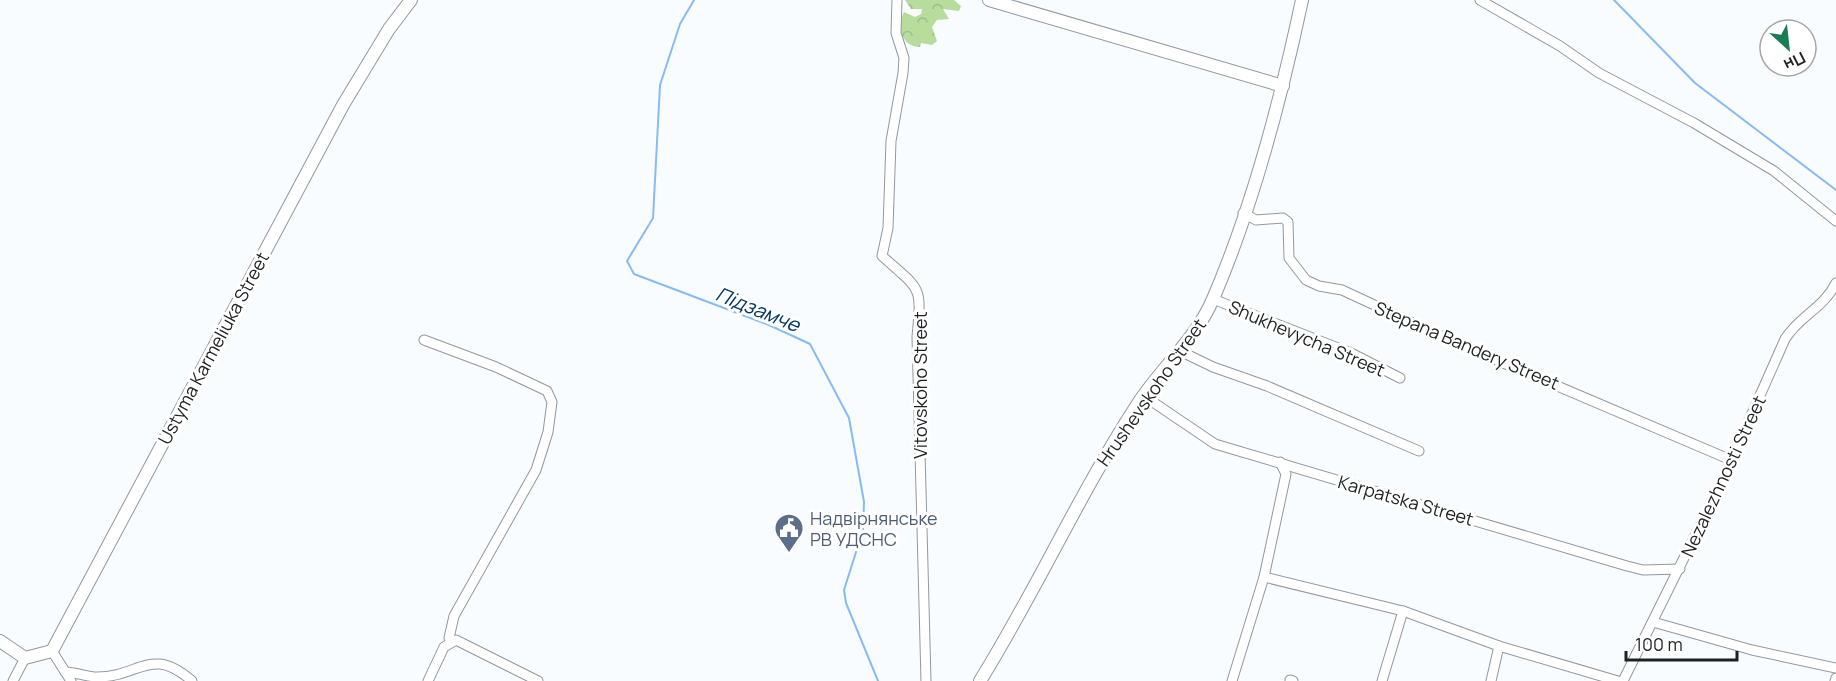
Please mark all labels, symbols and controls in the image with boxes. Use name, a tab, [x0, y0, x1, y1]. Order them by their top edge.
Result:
north arrow	[1758, 18, 1818, 78]
text: Пн	[1780, 47, 1809, 76]
street label: Ustyma Karmeliuka Street	[152, 248, 274, 448]
water label: Підзамче	[712, 280, 805, 339]
street label: Shukhevycha Street	[1225, 294, 1389, 382]
street label: Stepana Bandery Street	[1371, 295, 1563, 395]
street label: Vitovskoho Street	[908, 311, 932, 459]
street label: Hrushevskoho Street	[1091, 313, 1211, 471]
street label: Nezalezhnosti Street	[1675, 391, 1771, 561]
street label: Karpatska Street	[1335, 469, 1477, 531]
place label: Надвірнянське РВ УДСНС	[810, 506, 938, 551]
public building icon: Надвірнянське РВ УДСНС	[773, 512, 805, 554]
scale bar	[1626, 624, 1737, 662]
text: 100 m	[1635, 632, 1683, 656]

